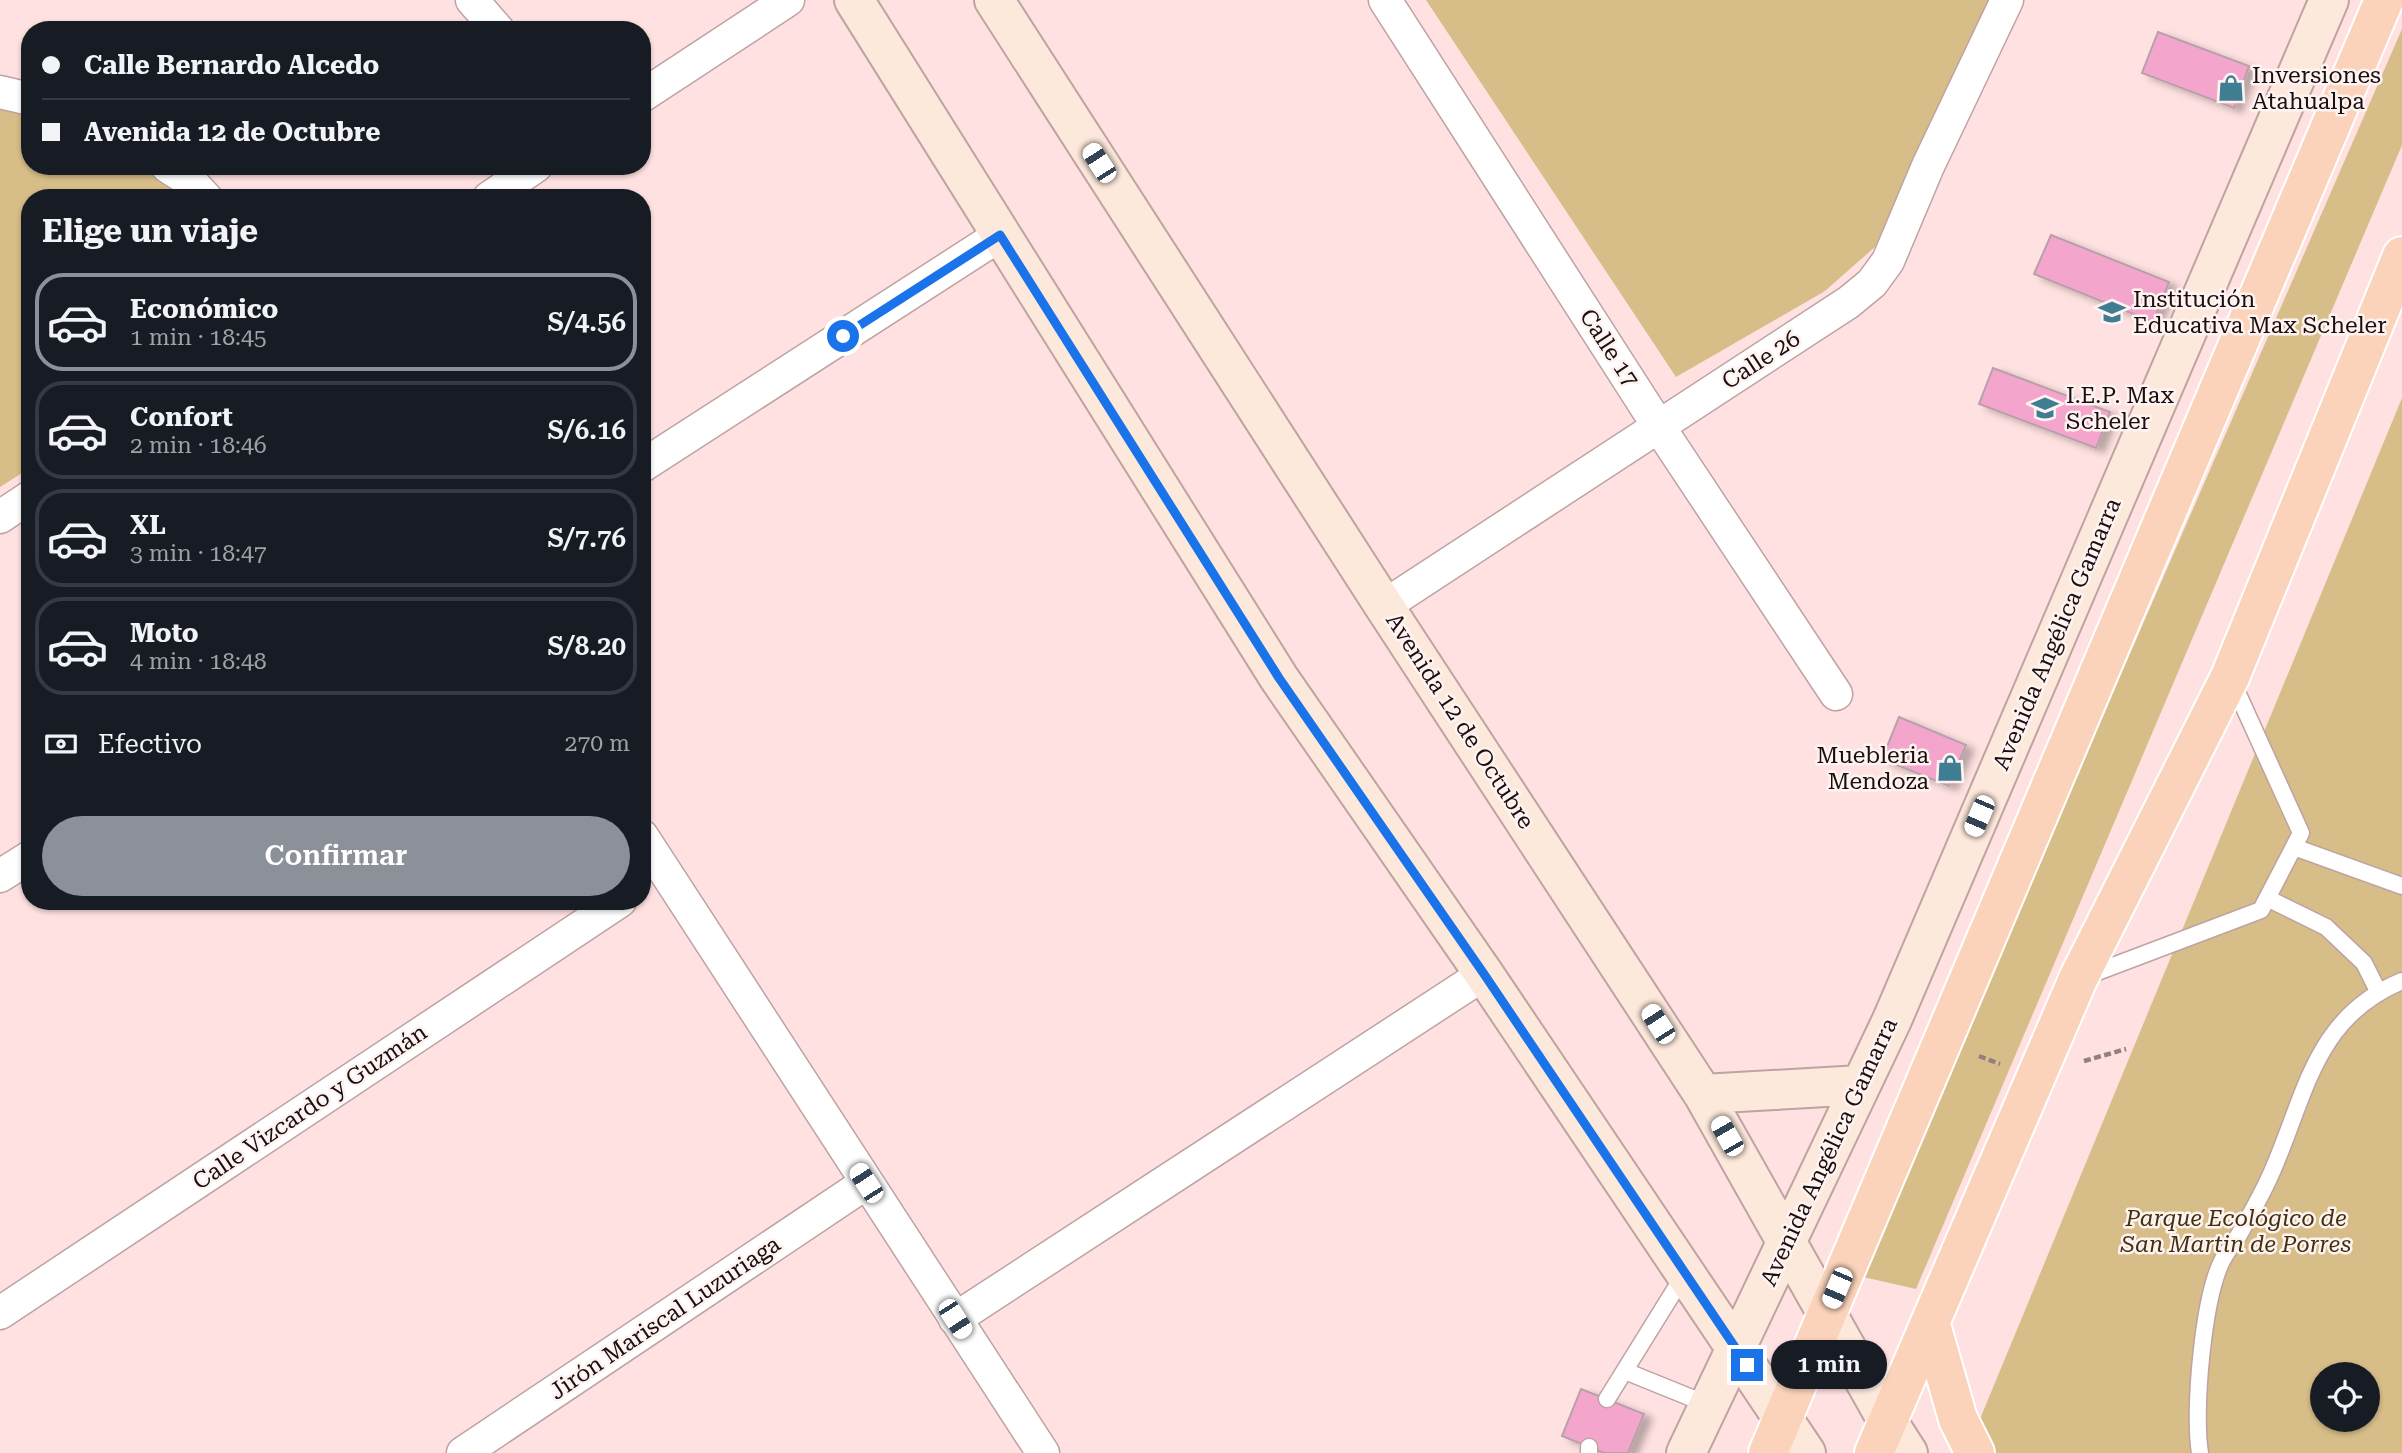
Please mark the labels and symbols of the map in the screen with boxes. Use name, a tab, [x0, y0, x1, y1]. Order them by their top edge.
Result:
place label: Inversiones Atahualpa	[2252, 62, 2381, 115]
shop icon: Inversiones Atahualpa	[2216, 73, 2246, 103]
car	[1079, 140, 1120, 186]
place label: Institución Educativa Max Scheler	[2133, 286, 2387, 339]
school or university icon: Institución Educativa Max Scheler	[2097, 297, 2127, 327]
street label: Calle 17	[1574, 304, 1644, 392]
route start	[827, 320, 859, 352]
street label: Calle 26	[1717, 325, 1805, 395]
place label: I.E.P. Max Scheler	[2066, 382, 2175, 435]
school or university icon: I.E.P. Max Scheler	[2030, 393, 2060, 423]
street label: Avenida Angélica Gamarra	[1987, 494, 2127, 774]
street label: Avenida 12 de Octubre	[1380, 608, 1540, 834]
place label: Muebleria Mendoza	[1817, 742, 1930, 795]
shop icon: Muebleria Mendoza	[1935, 753, 1965, 783]
car	[1962, 793, 1997, 839]
car	[1638, 1001, 1679, 1047]
street label: Avenida Angélica Gamarra	[1755, 1013, 1903, 1290]
street label: Calle Vizcardo y Guzmán	[188, 1018, 432, 1195]
car	[1708, 1113, 1747, 1159]
car	[846, 1160, 887, 1206]
park label: Parque Ecológico de San Martin de Porres	[2120, 1205, 2351, 1258]
street label: Jirón Mariscal Luzuriaga	[544, 1230, 786, 1405]
car	[1820, 1265, 1855, 1311]
car	[935, 1296, 976, 1342]
callout: 1 min	[1772, 1340, 1887, 1390]
route end	[1731, 1349, 1763, 1381]

